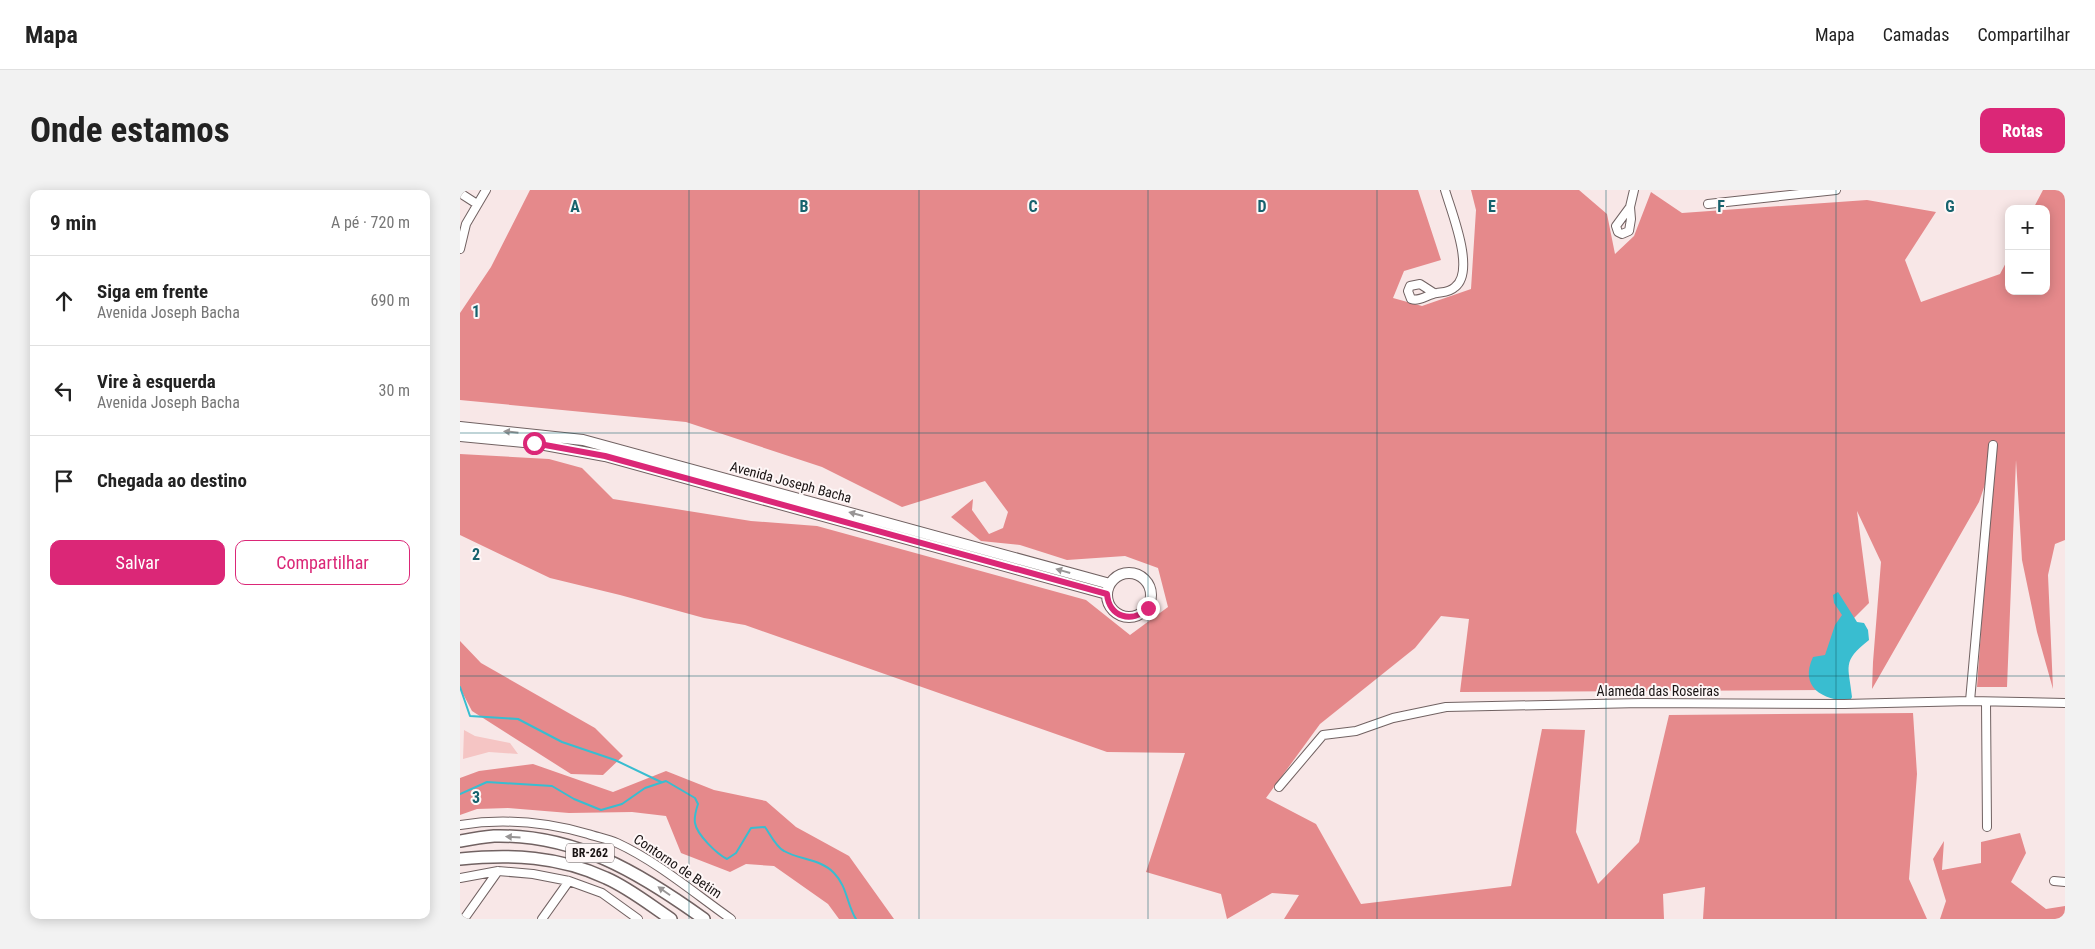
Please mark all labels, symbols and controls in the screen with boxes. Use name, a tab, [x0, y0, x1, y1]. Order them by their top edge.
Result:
text: Mapa	[25, 21, 78, 49]
text: Mapa	[1815, 24, 1855, 45]
text: Camadas	[1883, 24, 1949, 45]
text: Compartilhar	[1977, 24, 2070, 45]
button: Rotas	[1980, 108, 2065, 153]
text: Onde estamos	[30, 110, 230, 151]
text: A	[570, 197, 580, 216]
text: B	[800, 197, 809, 216]
text: C	[1028, 197, 1038, 216]
text: D	[1257, 197, 1267, 216]
text: E	[1488, 197, 1496, 216]
text: F	[1717, 197, 1725, 216]
text: G	[1945, 197, 1955, 216]
map controls	[2005, 205, 2050, 295]
button: +	[2005, 205, 2050, 250]
text: 9 min	[50, 211, 97, 235]
text: A pé · 720 m	[331, 213, 410, 232]
button: −	[2005, 250, 2050, 295]
text: Siga em frente	[97, 280, 208, 303]
icon: ahead	[50, 287, 78, 315]
text: 690 m	[371, 291, 410, 310]
text: 1	[472, 302, 480, 321]
text: Avenida Joseph Bacha	[97, 303, 240, 322]
text: Vire à esquerda	[97, 370, 216, 393]
icon: left	[50, 377, 78, 405]
text: 30 m	[378, 381, 410, 400]
text: Avenida Joseph Bacha	[97, 393, 240, 412]
one-way arrow	[503, 427, 519, 435]
route start	[523, 432, 546, 455]
street label: Avenida Joseph Bacha	[729, 458, 853, 506]
icon: arrive	[50, 467, 78, 495]
text: Chegada ao destino	[97, 469, 247, 492]
one-way arrow	[848, 510, 864, 518]
button: Salvar	[50, 540, 225, 585]
button: Compartilhar	[235, 540, 410, 585]
text: 2	[472, 545, 480, 564]
one-way arrow	[1056, 567, 1071, 575]
route end	[1137, 597, 1160, 620]
street label: Alameda das Roseiras	[1597, 683, 1719, 699]
text: 3	[472, 788, 480, 807]
street label: Contorno de Betim	[631, 831, 725, 901]
one-way arrow	[505, 833, 521, 841]
road number: BR-262	[566, 844, 614, 862]
one-way arrow	[657, 886, 671, 896]

